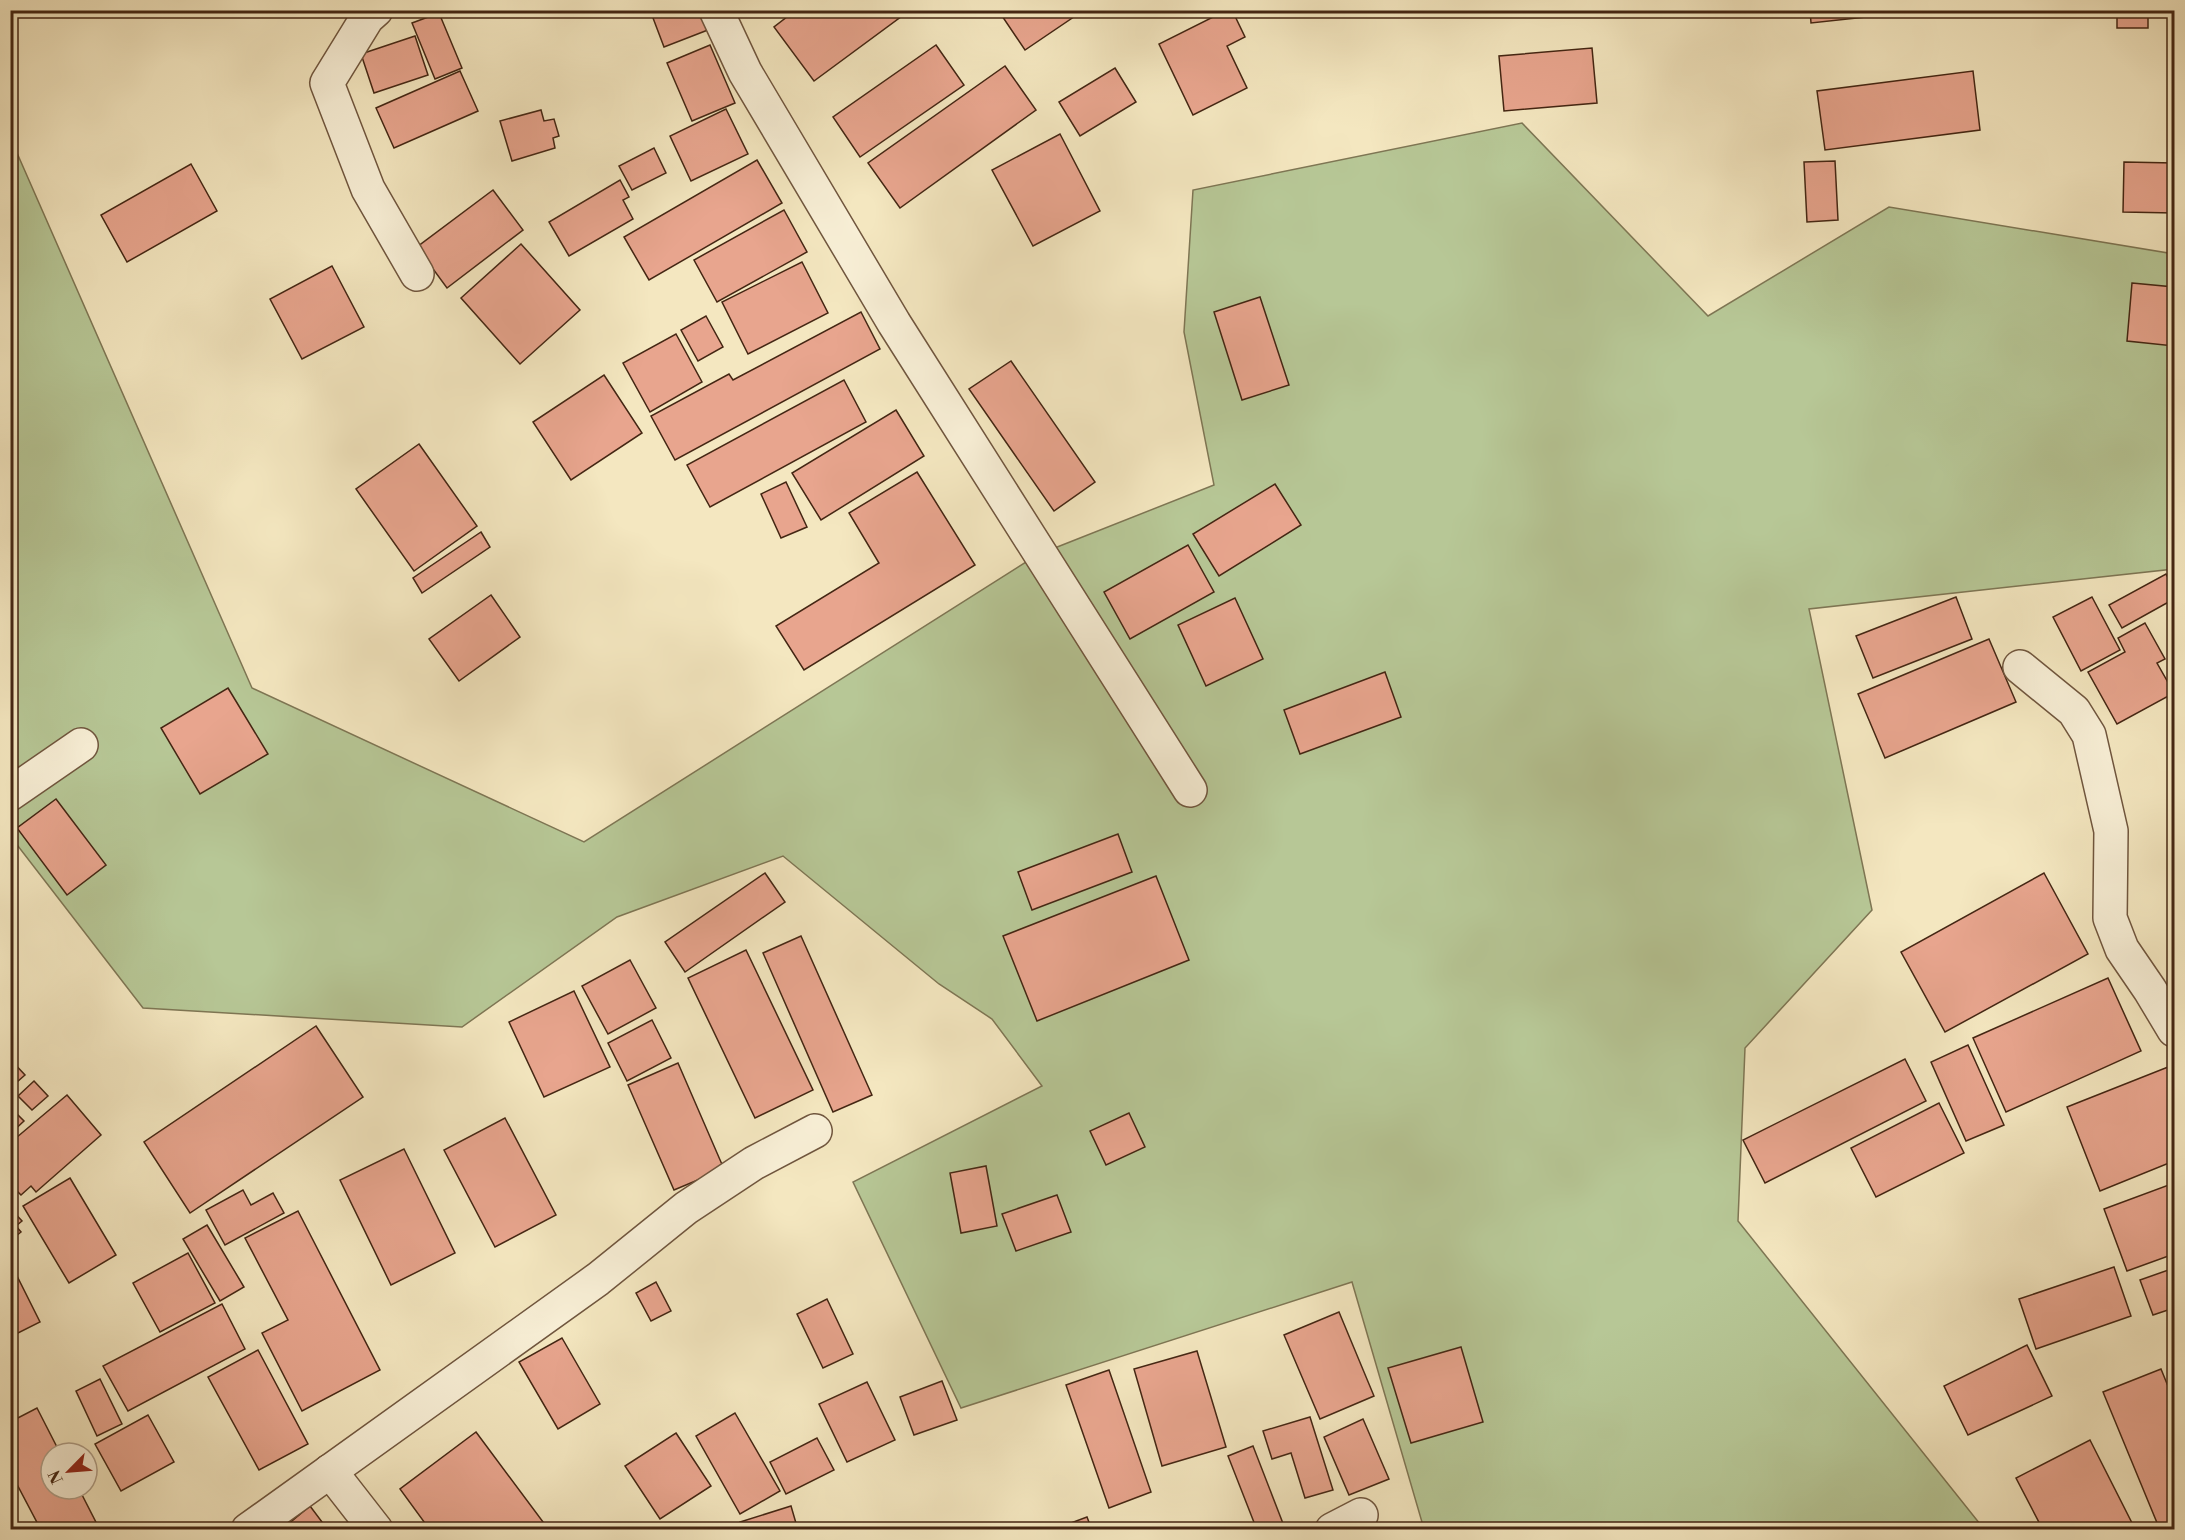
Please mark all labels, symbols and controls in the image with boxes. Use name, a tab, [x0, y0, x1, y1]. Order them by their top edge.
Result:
north arrow	[39, 1441, 99, 1501]
text: N	[44, 1467, 68, 1487]

